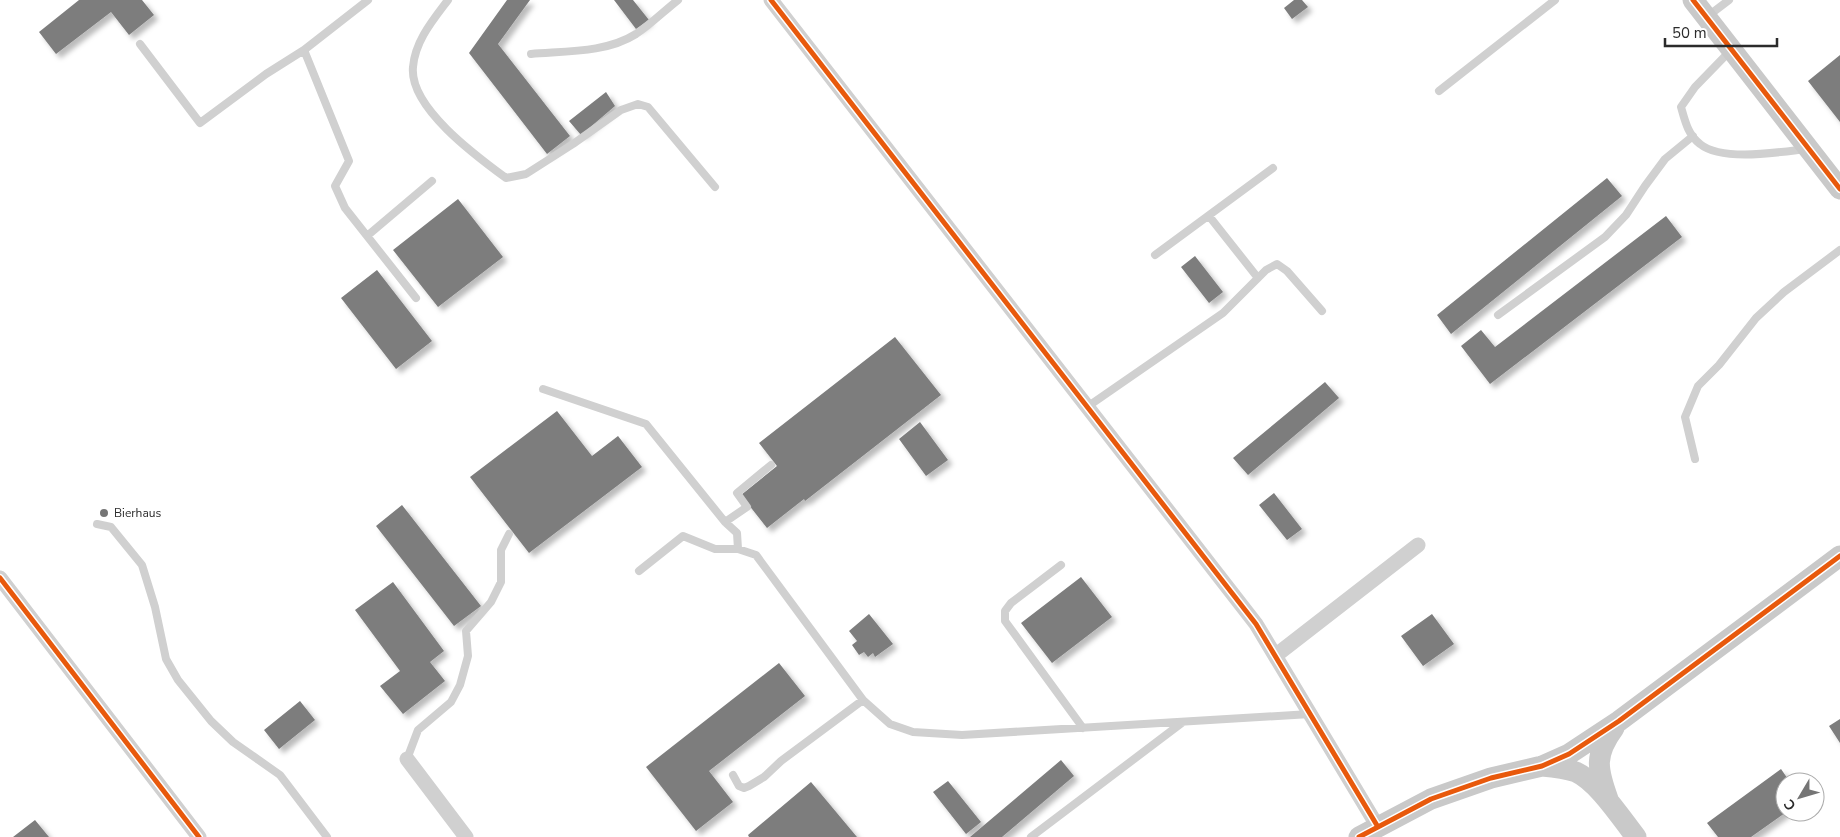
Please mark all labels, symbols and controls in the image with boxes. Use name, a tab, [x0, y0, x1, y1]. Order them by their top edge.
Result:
scale bar	[1665, 15, 1778, 47]
text: 50 m	[1672, 23, 1707, 43]
place label: Bierhaus	[114, 505, 161, 521]
marker: Bierhaus	[98, 507, 110, 519]
north arrow	[1775, 772, 1825, 822]
text: С	[1779, 795, 1801, 814]

